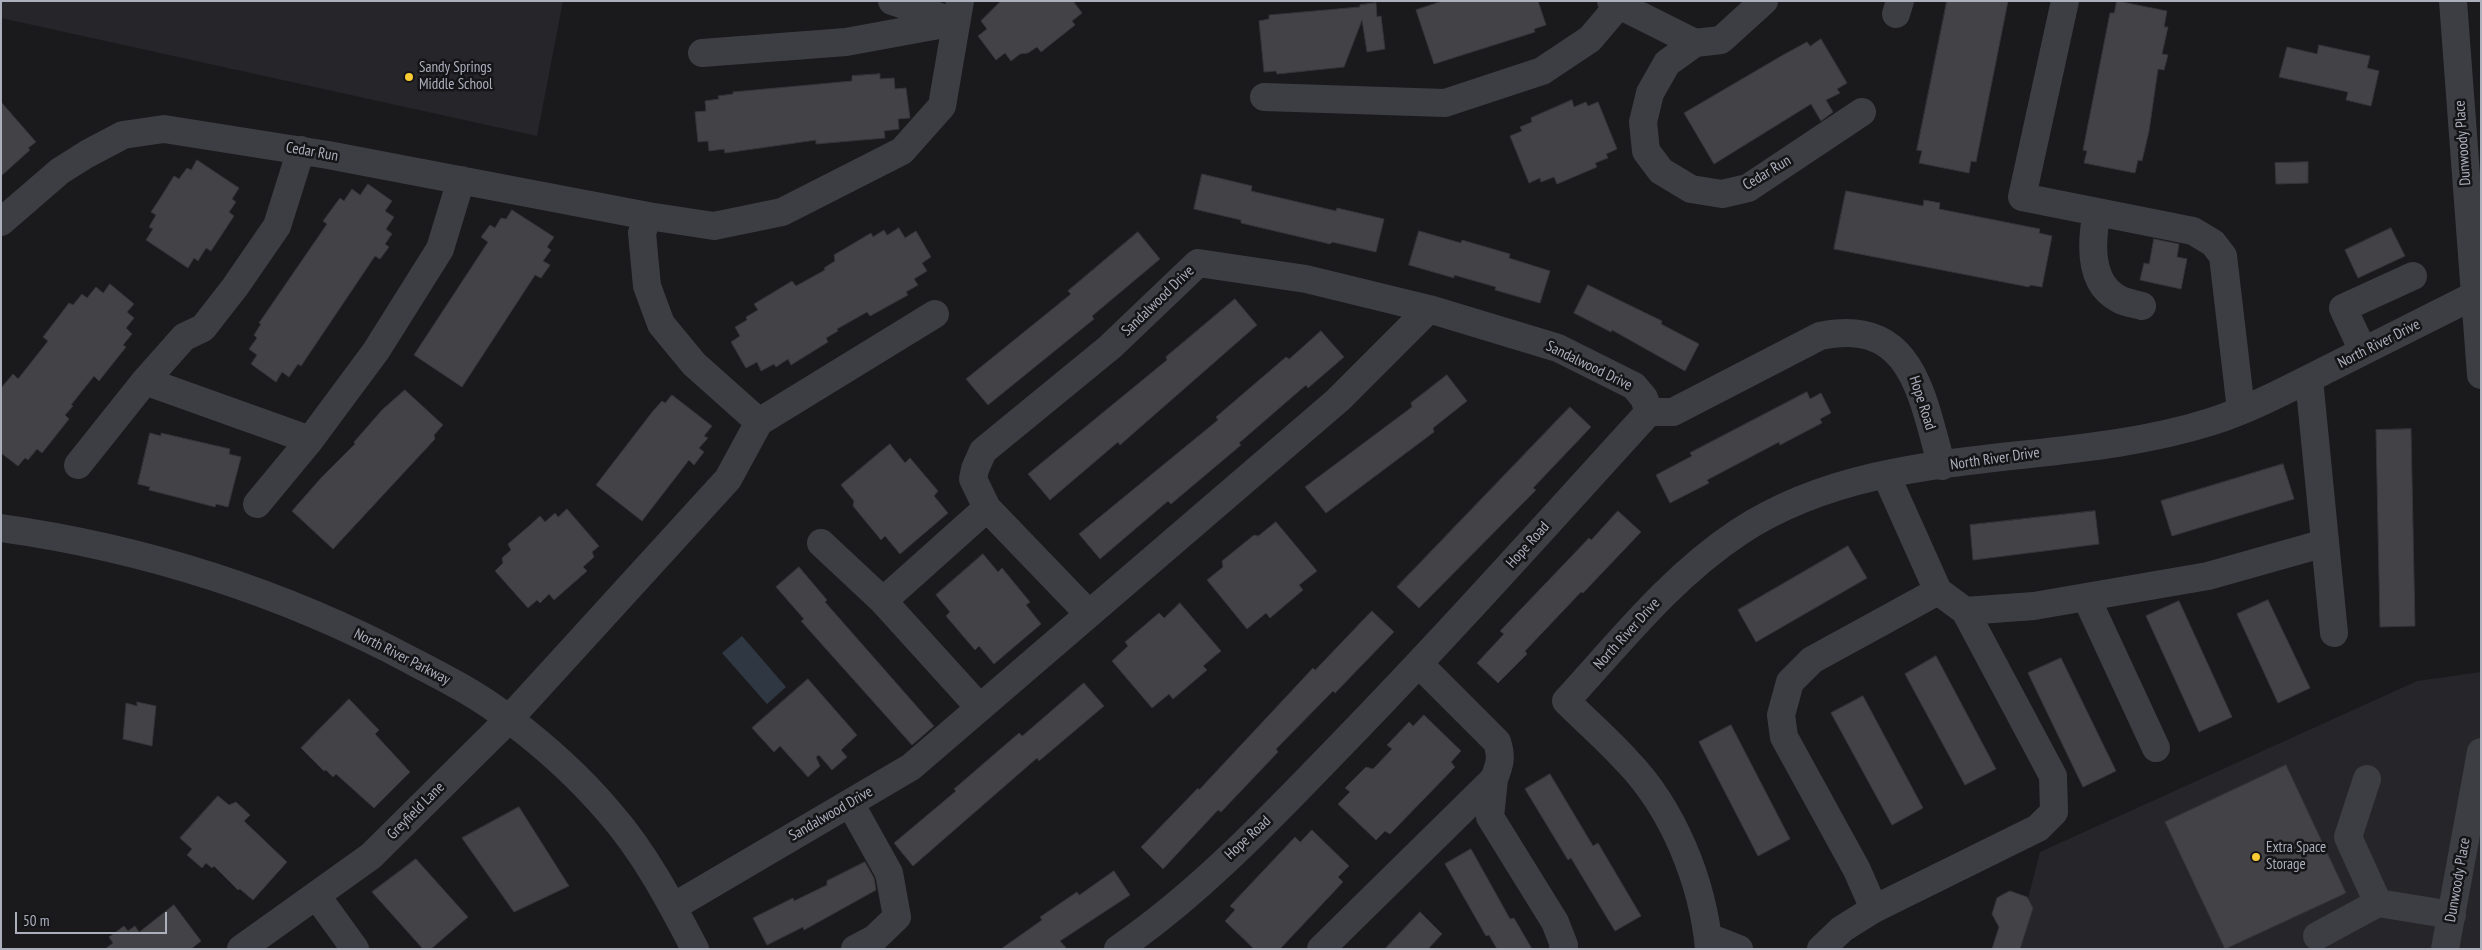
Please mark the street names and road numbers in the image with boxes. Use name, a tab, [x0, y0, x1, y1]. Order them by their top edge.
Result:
street label: Dunwoody Place	[2451, 100, 2475, 186]
street label: Cedar Run	[284, 139, 340, 165]
street label: Cedar Run	[1740, 152, 1794, 194]
street label: Sandalwood Drive	[1118, 262, 1198, 340]
street label: North River Drive	[2335, 316, 2423, 372]
street label: Sandalwood Drive	[1543, 337, 1635, 395]
street label: Hope Road	[1905, 374, 1939, 432]
street label: North River Drive	[1949, 444, 2041, 474]
street label: Hope Road	[1503, 518, 1553, 572]
street label: North River Drive	[1590, 595, 1664, 673]
street label: North River Parkway	[351, 625, 453, 689]
street label: Greyfield Lane	[384, 779, 448, 843]
street label: Sandalwood Drive	[786, 783, 876, 845]
street label: Hope Road	[1221, 812, 1275, 864]
street label: Dunwoody Place	[2442, 836, 2474, 924]

